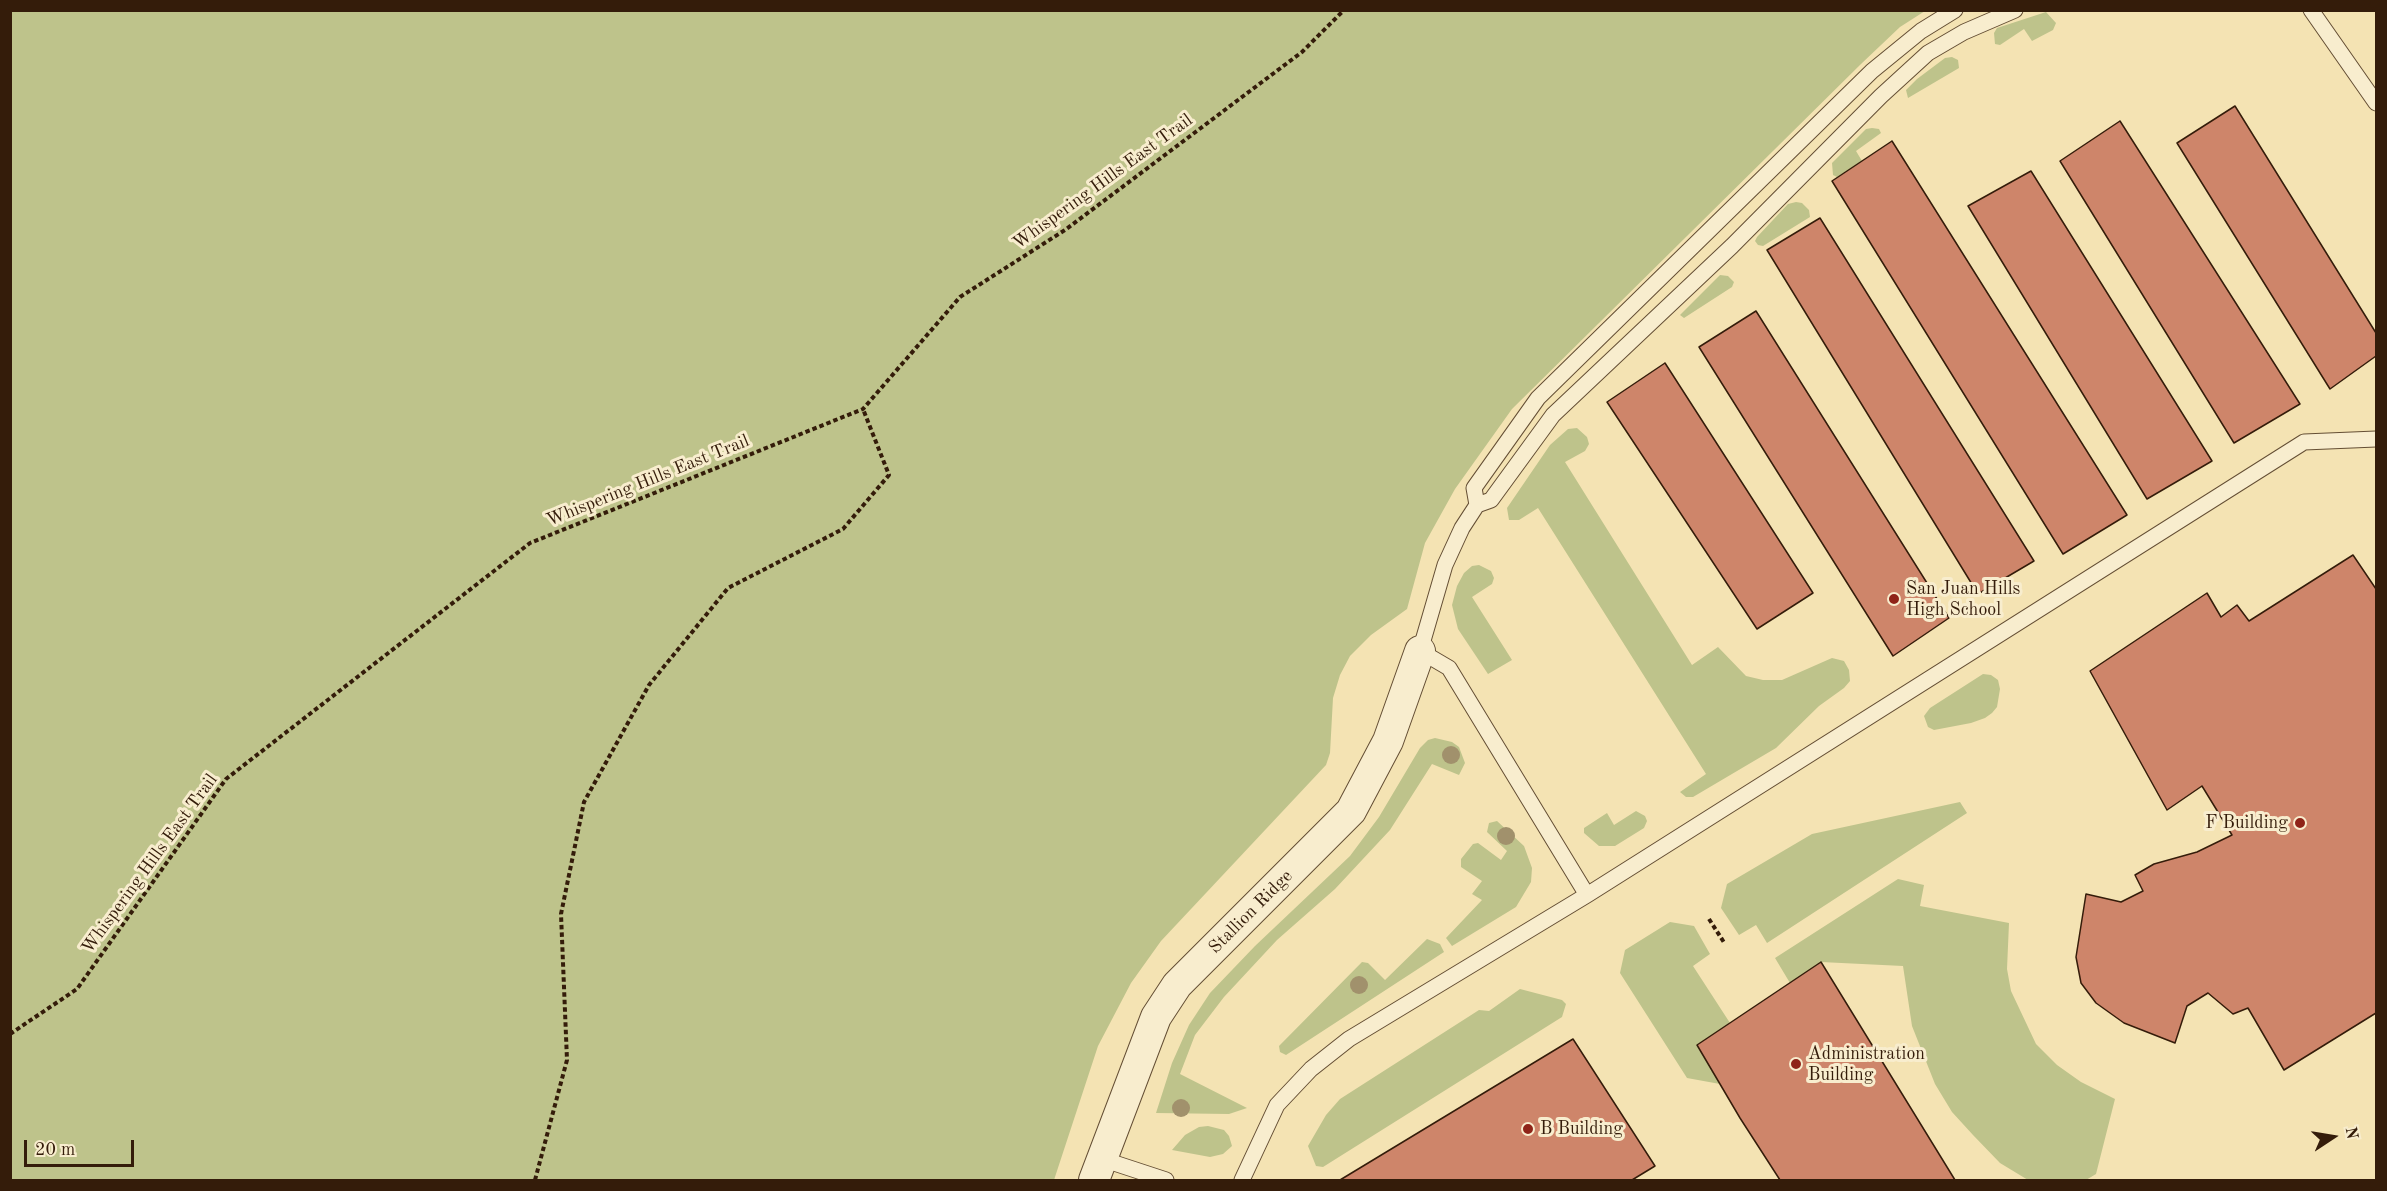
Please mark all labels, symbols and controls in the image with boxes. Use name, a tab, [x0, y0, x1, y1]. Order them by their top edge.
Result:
street label: Whispering Hills East Trail	[1009, 110, 1197, 254]
street label: Whispering Hills East Trail	[543, 430, 753, 532]
place label: San Juan Hills High School	[1906, 578, 2020, 620]
marker: San Juan Hills High School	[1887, 592, 1901, 606]
street label: Whispering Hills East Trail	[78, 770, 222, 958]
place label: F Building	[2205, 812, 2288, 834]
marker: F Building	[2293, 816, 2307, 830]
street label: Stallion Ridge	[1205, 866, 1297, 958]
place label: Administration Building	[1808, 1043, 1925, 1086]
marker: Administration Building	[1789, 1057, 1803, 1071]
north arrow	[2303, 1107, 2363, 1167]
place label: B Building	[1540, 1118, 1623, 1140]
marker: B Building	[1521, 1122, 1535, 1136]
text: N	[2342, 1126, 2360, 1141]
scale bar	[27, 1128, 136, 1166]
text: 20 m	[35, 1141, 75, 1159]

